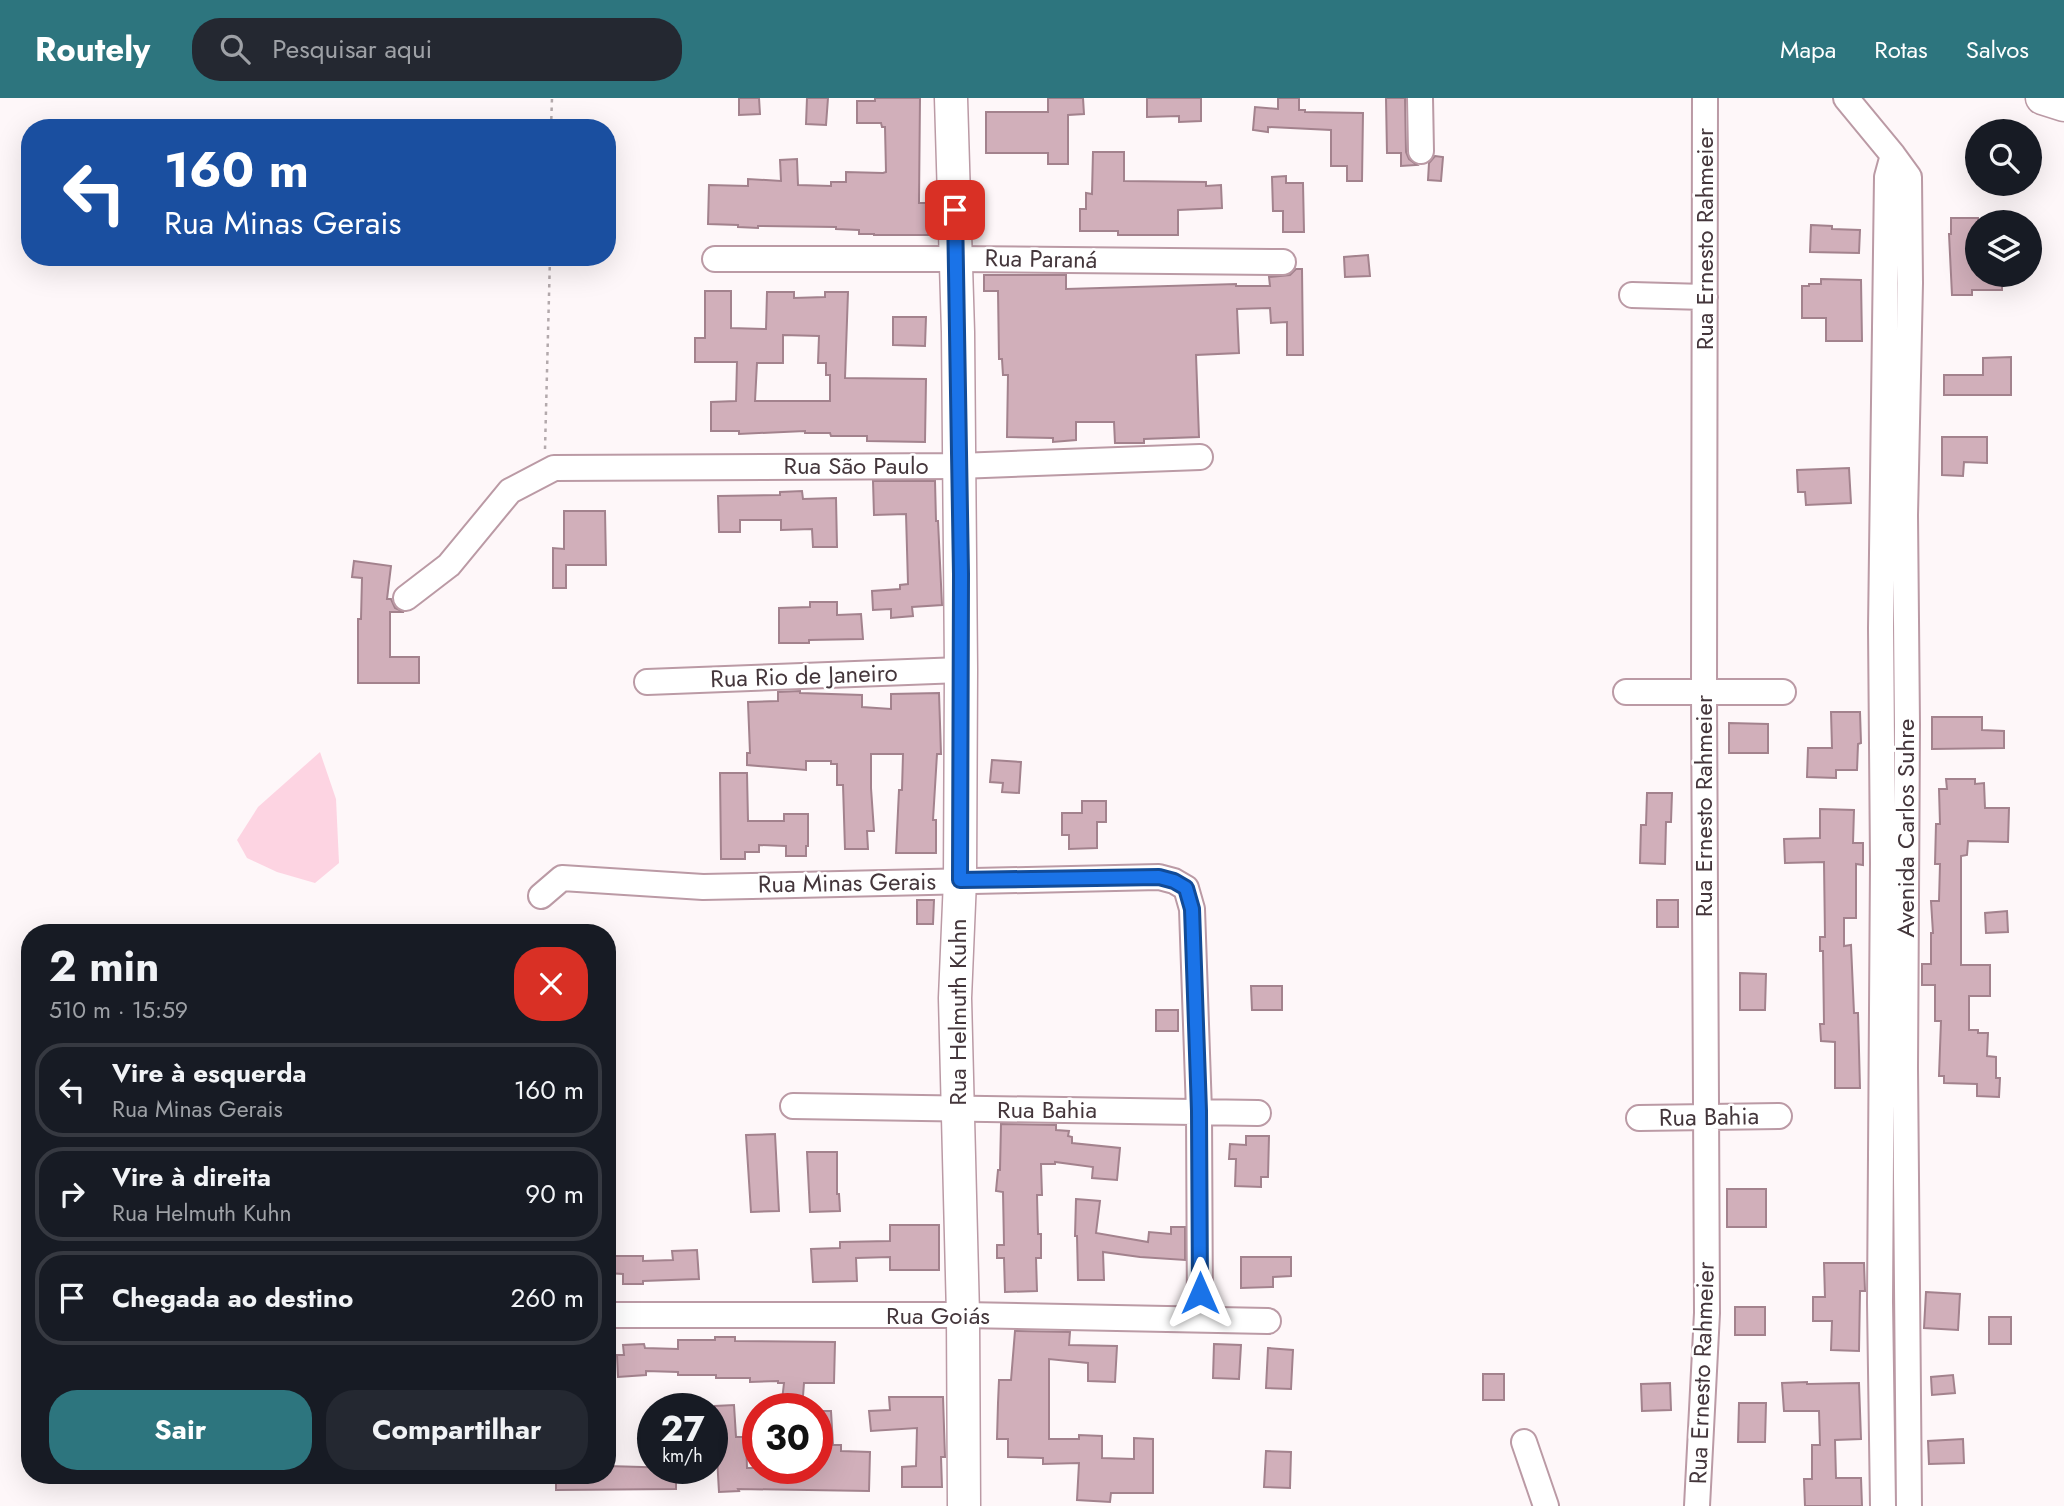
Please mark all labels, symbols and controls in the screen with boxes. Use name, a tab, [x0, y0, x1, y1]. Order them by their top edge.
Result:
search box	[192, 18, 682, 81]
text: Routely	[35, 26, 150, 73]
icon: search	[216, 30, 254, 68]
text: Pesquisar aqui	[272, 30, 432, 68]
text: Mapa	[1780, 32, 1836, 67]
text: Rotas	[1874, 32, 1928, 67]
text: Salvos	[1966, 32, 2029, 67]
map controls	[1965, 119, 2042, 287]
button: search	[1965, 119, 2042, 196]
street label: Rua Ernesto Rahmeier	[1687, 127, 1722, 350]
text: 160 m	[164, 135, 309, 205]
icon: left	[49, 147, 140, 238]
pin	[925, 180, 985, 240]
icon: arrive	[936, 191, 974, 229]
text: Rua Minas Gerais	[164, 200, 402, 246]
button: layers	[1965, 210, 2042, 287]
street label: Rua Paraná	[984, 240, 1098, 277]
street label: Rua São Paulo	[783, 448, 929, 483]
street label: Rua Rio de Janeiro	[710, 655, 898, 696]
street label: Rua Ernesto Rahmeier	[1686, 694, 1721, 917]
street label: Avenida Carlos Suhre	[1888, 719, 1923, 937]
street label: Rua Minas Gerais	[758, 863, 936, 902]
street label: Rua Helmuth Kuhn	[940, 918, 975, 1106]
text: 2 min	[49, 936, 159, 997]
button: close	[514, 947, 588, 1021]
text: 510 m · 15:59	[49, 993, 188, 1027]
text: Vire à esquerda	[112, 1054, 307, 1092]
icon: left	[53, 1071, 91, 1109]
text: 160 m	[514, 1071, 584, 1109]
text: Rua Minas Gerais	[112, 1092, 283, 1126]
street label: Rua Bahia	[997, 1092, 1097, 1127]
street label: Rua Bahia	[1659, 1098, 1759, 1135]
text: Vire à direita	[112, 1158, 271, 1196]
icon: right	[53, 1175, 91, 1213]
text: 90 m	[525, 1175, 584, 1213]
text: Rua Helmuth Kuhn	[112, 1196, 292, 1230]
position arrow	[1163, 1256, 1237, 1330]
street label: Rua Ernesto Rahmeier	[1680, 1260, 1723, 1485]
icon: arrive	[53, 1279, 91, 1317]
text: Chegada ao destino	[112, 1279, 353, 1317]
text: 260 m	[511, 1279, 584, 1317]
street label: Rua Goiás	[886, 1298, 990, 1333]
button: Sair	[49, 1390, 312, 1470]
button: Compartilhar	[326, 1390, 588, 1470]
speed limit sign: 30	[742, 1393, 833, 1484]
text: 27	[660, 1404, 705, 1454]
text: km/h	[662, 1443, 703, 1469]

